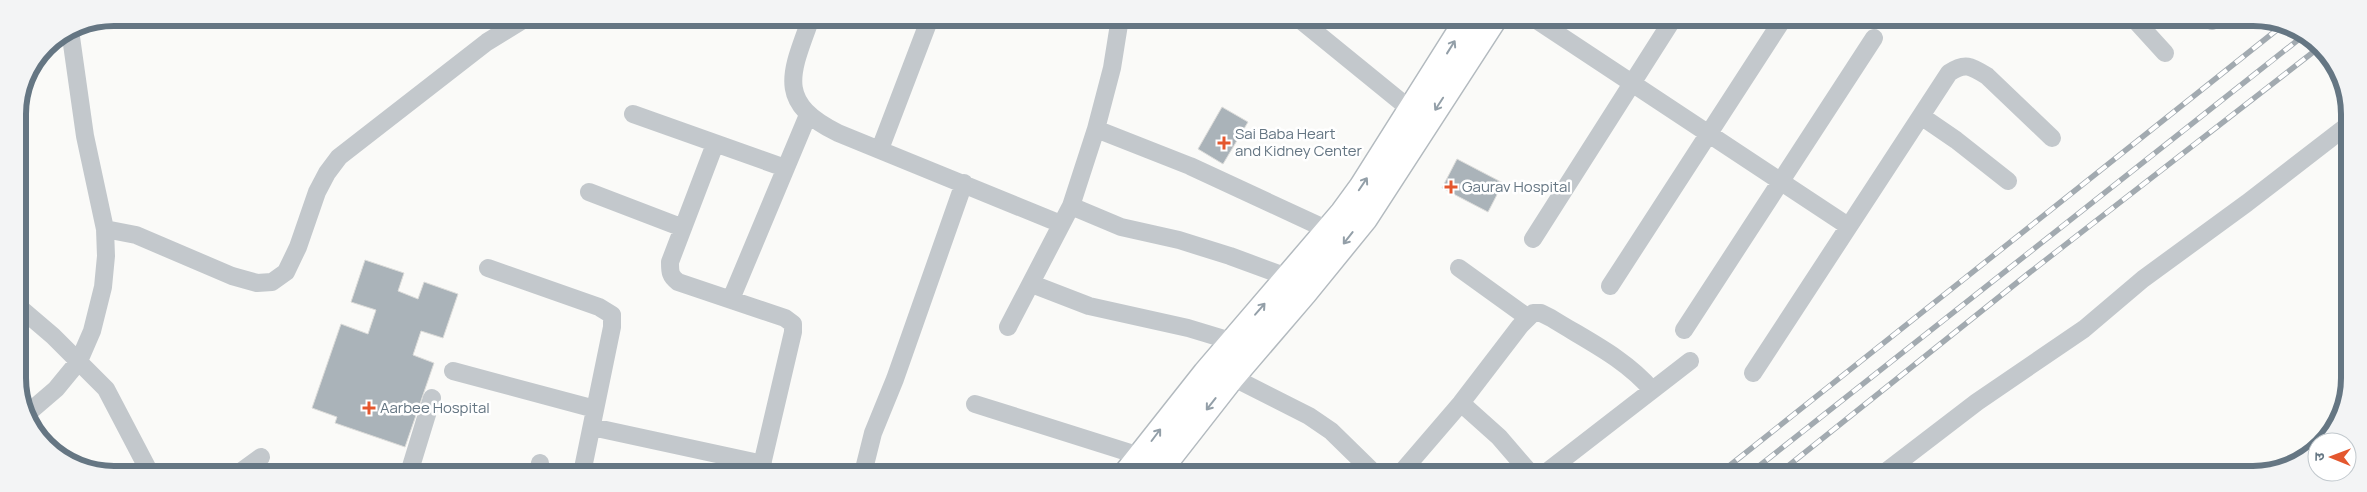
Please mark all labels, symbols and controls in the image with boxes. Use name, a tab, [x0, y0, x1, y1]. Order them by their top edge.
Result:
one-way arrow	[1445, 40, 1456, 54]
one-way arrow	[1433, 96, 1443, 110]
place label: Sai Baba Heart and Kidney Center	[1235, 123, 1362, 161]
marker: Sai Baba Heart and Kidney Center	[1217, 136, 1231, 150]
place label: Gaurav Hospital	[1462, 176, 1571, 197]
one-way arrow	[1358, 177, 1368, 191]
marker: Gaurav Hospital	[1444, 180, 1458, 194]
one-way arrow	[1343, 232, 1354, 245]
one-way arrow	[1254, 303, 1265, 316]
place label: Aarbee Hospital	[380, 397, 490, 418]
one-way arrow	[1206, 397, 1216, 411]
marker: Aarbee Hospital	[362, 401, 376, 415]
one-way arrow	[1151, 429, 1162, 442]
north arrow	[2307, 432, 2357, 482]
text: उ	[2309, 452, 2328, 461]

